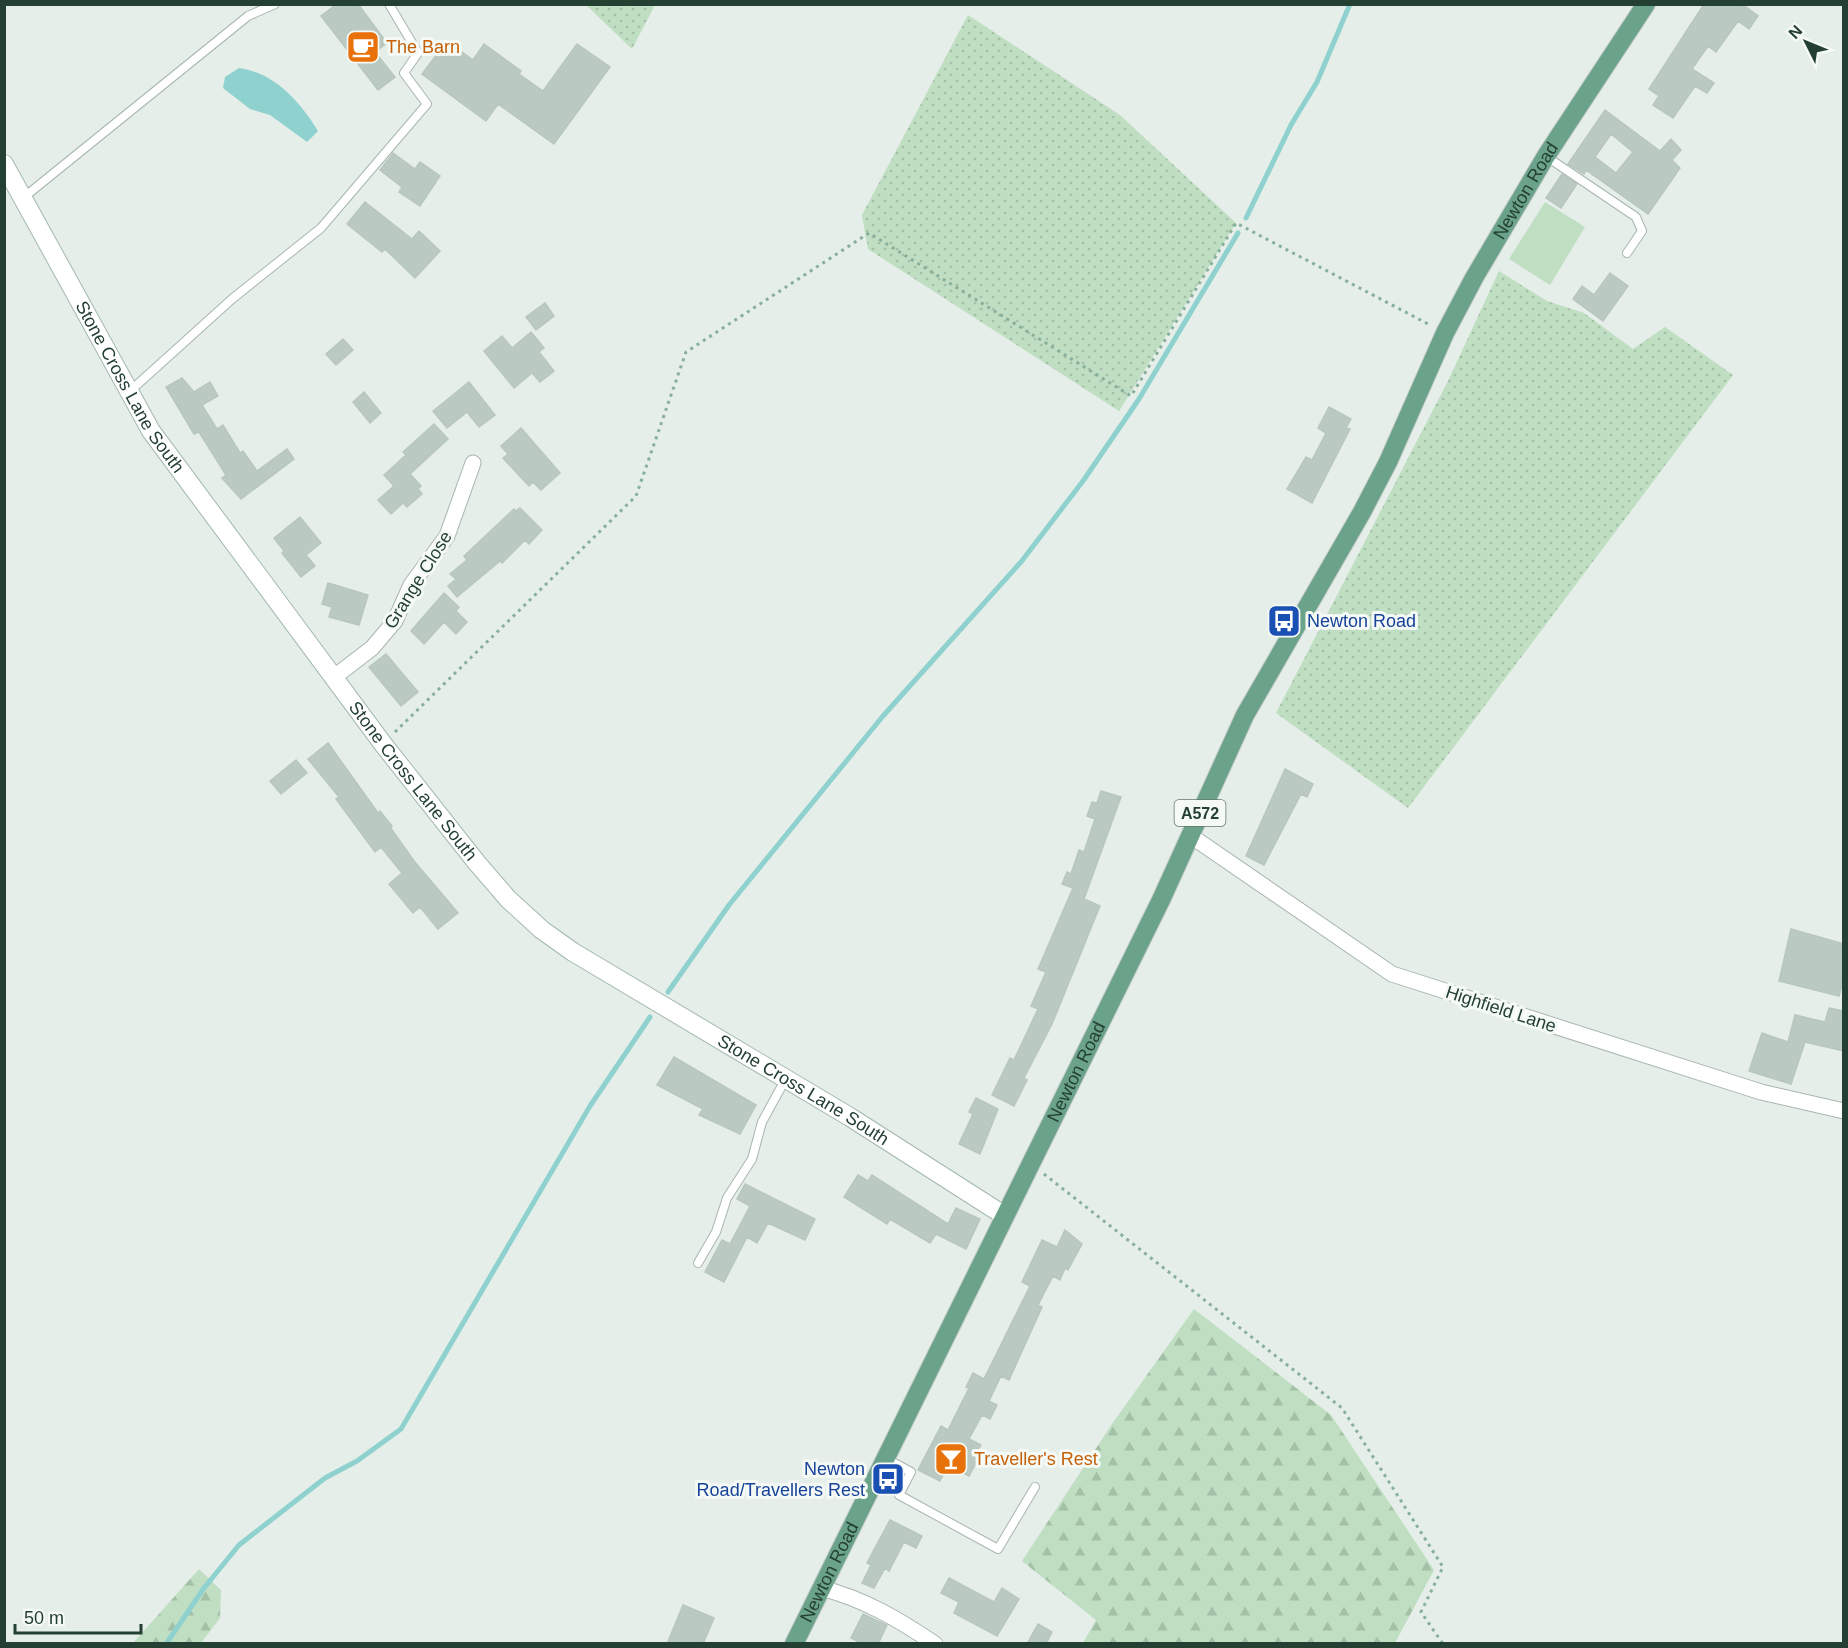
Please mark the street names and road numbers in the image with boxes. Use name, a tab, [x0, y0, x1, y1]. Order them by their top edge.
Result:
street label: Newton Road	[1489, 139, 1562, 243]
street label: Stone Cross Lane South	[71, 297, 188, 477]
street label: Grange Close	[380, 528, 456, 632]
street label: Stone Cross Lane South	[345, 697, 481, 865]
road number: A572	[1174, 800, 1226, 826]
street label: Highfield Lane	[1443, 982, 1559, 1036]
street label: Newton Road	[1043, 1018, 1109, 1125]
street label: Stone Cross Lane South	[714, 1031, 893, 1149]
street label: Newton Road	[796, 1519, 862, 1626]

